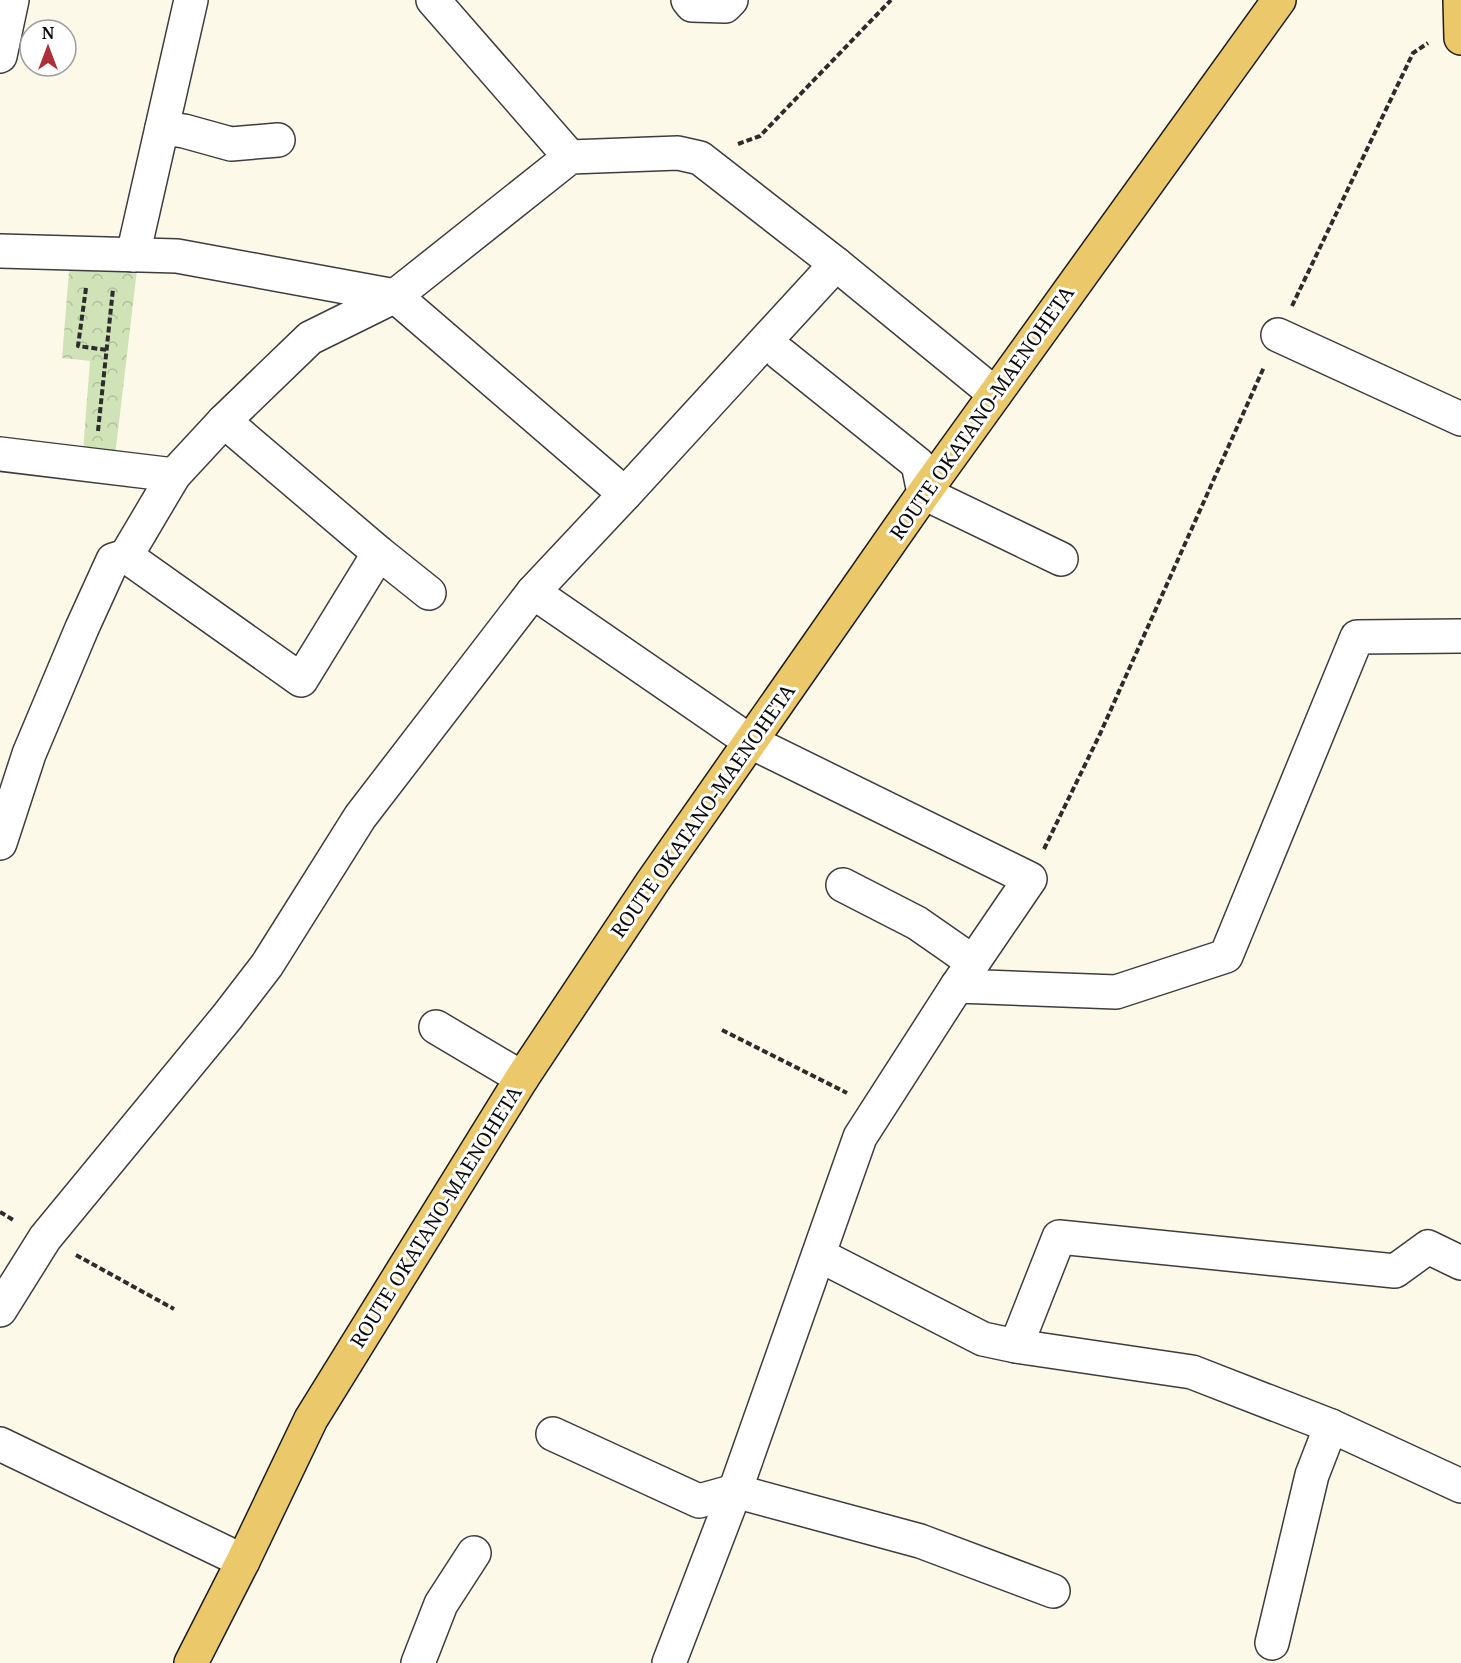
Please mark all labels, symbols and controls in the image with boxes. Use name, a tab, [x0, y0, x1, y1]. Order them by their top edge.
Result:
north arrow	[18, 18, 78, 78]
text: N	[42, 22, 55, 44]
street label: ROUTE OKATANO-MAENOHETA	[883, 280, 1080, 545]
street label: ROUTE OKATANO-MAENOHETA	[604, 678, 801, 943]
street label: ROUTE OKATANO-MAENOHETA	[344, 1080, 528, 1353]

